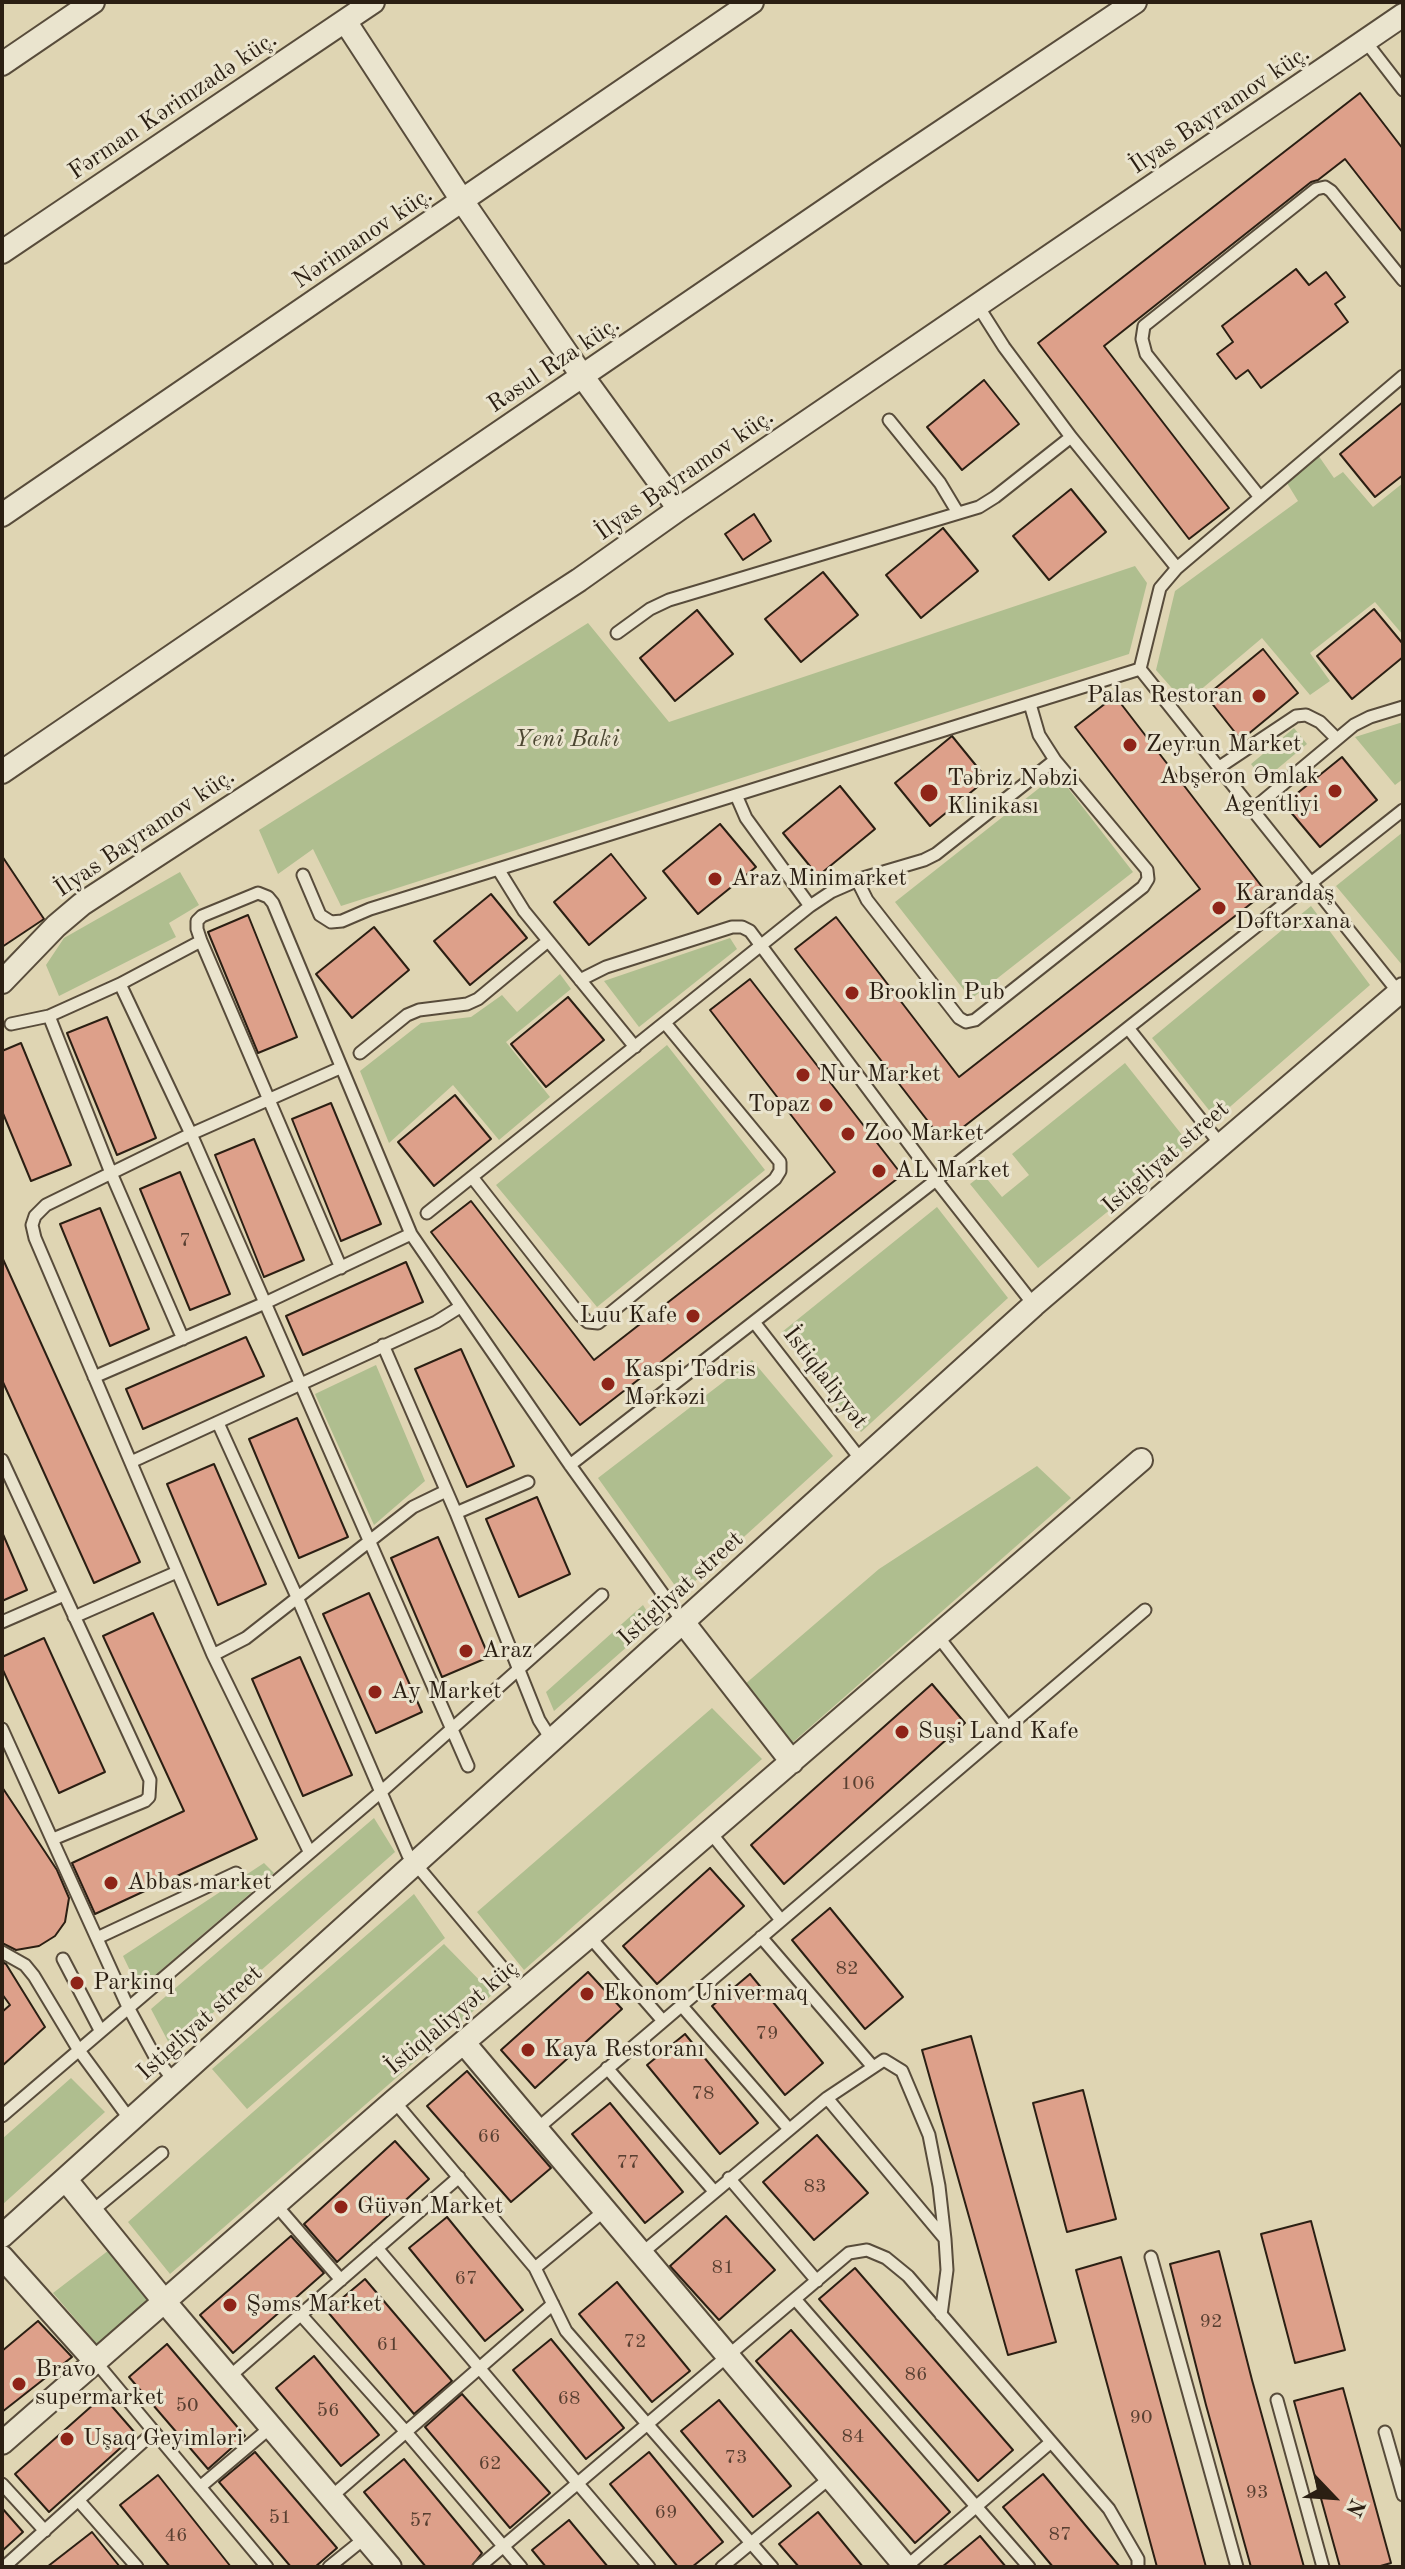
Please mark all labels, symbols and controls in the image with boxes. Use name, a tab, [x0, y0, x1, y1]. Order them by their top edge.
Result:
street label: Fərman Kərimzadə küç.	[63, 25, 283, 187]
street label: İlyas Bayramov küç.	[1124, 39, 1316, 181]
street label: Nərimanov küç.	[288, 181, 438, 295]
street label: Rəsul Rza küç.	[482, 310, 626, 420]
street label: İlyas Bayramov küç.	[590, 403, 780, 547]
place label: Palas Restoran	[1087, 682, 1243, 710]
marker: Palas Restoran	[1250, 687, 1268, 705]
park label: Yeni Baki	[515, 726, 619, 754]
place label: Zeyrun Market	[1146, 731, 1301, 759]
marker: Zeyrun Market	[1121, 736, 1139, 754]
street label: İlyas Bayramov küç.	[49, 762, 241, 904]
place label: Abşeron Əmlak Agentliyi	[1160, 763, 1319, 819]
place label: Təbriz Nəbzi Klinikası	[947, 765, 1078, 821]
marker: Təbriz Nəbzi Klinikası	[918, 782, 940, 804]
marker: Abşeron Əmlak Agentliyi	[1326, 782, 1344, 800]
place label: Araz Minimarket	[731, 865, 907, 893]
marker: Araz Minimarket	[706, 870, 724, 888]
place label: Karandaş Dəftərxana	[1235, 880, 1351, 936]
marker: Karandaş Dəftərxana	[1210, 899, 1228, 917]
place label: Brooklin Pub	[868, 979, 1005, 1007]
marker: Brooklin Pub	[843, 984, 861, 1002]
place label: Nur Market	[819, 1061, 941, 1089]
marker: Nur Market	[794, 1066, 812, 1084]
place label: Topaz	[748, 1091, 810, 1119]
street label: Istigliyat street	[1097, 1095, 1235, 1221]
marker: Topaz	[817, 1096, 835, 1114]
place label: Zoo Market	[864, 1120, 984, 1148]
marker: Zoo Market	[839, 1125, 857, 1143]
place label: AL Market	[895, 1157, 1010, 1185]
marker: AL Market	[870, 1162, 888, 1180]
house number: 7	[179, 1229, 191, 1253]
place label: Luu Kafe	[580, 1302, 677, 1330]
marker: Luu Kafe	[684, 1307, 702, 1325]
street label: İstiqlaliyyət	[776, 1321, 874, 1435]
place label: Kaspi Tədris Mərkəzi	[624, 1356, 756, 1412]
marker: Kaspi Tədris Mərkəzi	[599, 1375, 617, 1393]
street label: Istigliyat street	[612, 1525, 750, 1653]
place label: Araz	[482, 1637, 533, 1665]
marker: Araz	[457, 1642, 475, 1660]
place label: Ay Market	[391, 1678, 501, 1706]
marker: Ay Market	[366, 1683, 384, 1701]
place label: Suşi Land Kafe	[918, 1718, 1078, 1746]
marker: Suşi Land Kafe	[893, 1723, 911, 1741]
house number: 106	[841, 1772, 875, 1796]
place label: Abbas market	[127, 1869, 272, 1897]
marker: Abbas market	[102, 1874, 120, 1892]
street label: İstiqlaliyyət küç	[380, 1954, 524, 2082]
house number: 82	[835, 1957, 859, 1981]
street label: Istigliyat street	[131, 1959, 269, 2087]
place label: Parkinq	[93, 1969, 174, 1997]
marker: Parkinq	[68, 1974, 86, 1992]
place label: Ekonom Univermaq	[603, 1980, 808, 2008]
marker: Ekonom Univermaq	[578, 1985, 596, 2003]
house number: 79	[755, 2022, 779, 2046]
place label: Kaya Restoranı	[544, 2036, 704, 2064]
marker: Kaya Restoranı	[519, 2041, 537, 2059]
house number: 78	[691, 2082, 715, 2106]
house number: 66	[477, 2125, 501, 2149]
house number: 77	[616, 2151, 640, 2175]
house number: 83	[803, 2175, 827, 2199]
place label: Güvən Market	[357, 2193, 503, 2221]
marker: Güvən Market	[332, 2198, 350, 2216]
house number: 81	[711, 2256, 735, 2280]
house number: 67	[454, 2267, 478, 2291]
place label: Şəms Market	[246, 2291, 382, 2319]
marker: Şəms Market	[221, 2296, 239, 2314]
house number: 92	[1199, 2310, 1223, 2334]
house number: 72	[623, 2330, 647, 2354]
house number: 61	[376, 2333, 400, 2357]
place label: Bravo supermarket	[35, 2356, 164, 2412]
house number: 86	[904, 2363, 928, 2387]
marker: Bravo supermarket	[10, 2375, 28, 2393]
house number: 68	[557, 2387, 581, 2411]
house number: 50	[175, 2394, 199, 2418]
house number: 56	[316, 2399, 340, 2423]
house number: 90	[1129, 2406, 1153, 2430]
place label: Uşaq Geyimləri	[83, 2425, 243, 2453]
house number: 84	[841, 2425, 865, 2449]
marker: Uşaq Geyimləri	[58, 2430, 76, 2448]
house number: 73	[724, 2446, 748, 2470]
house number: 62	[478, 2452, 502, 2476]
north arrow	[1293, 2457, 1373, 2537]
house number: 93	[1245, 2481, 1269, 2505]
text: N	[1341, 2495, 1368, 2519]
house number: 69	[654, 2501, 678, 2525]
house number: 51	[268, 2506, 292, 2530]
house number: 57	[409, 2509, 433, 2533]
house number: 87	[1048, 2523, 1072, 2547]
house number: 46	[164, 2524, 188, 2548]

